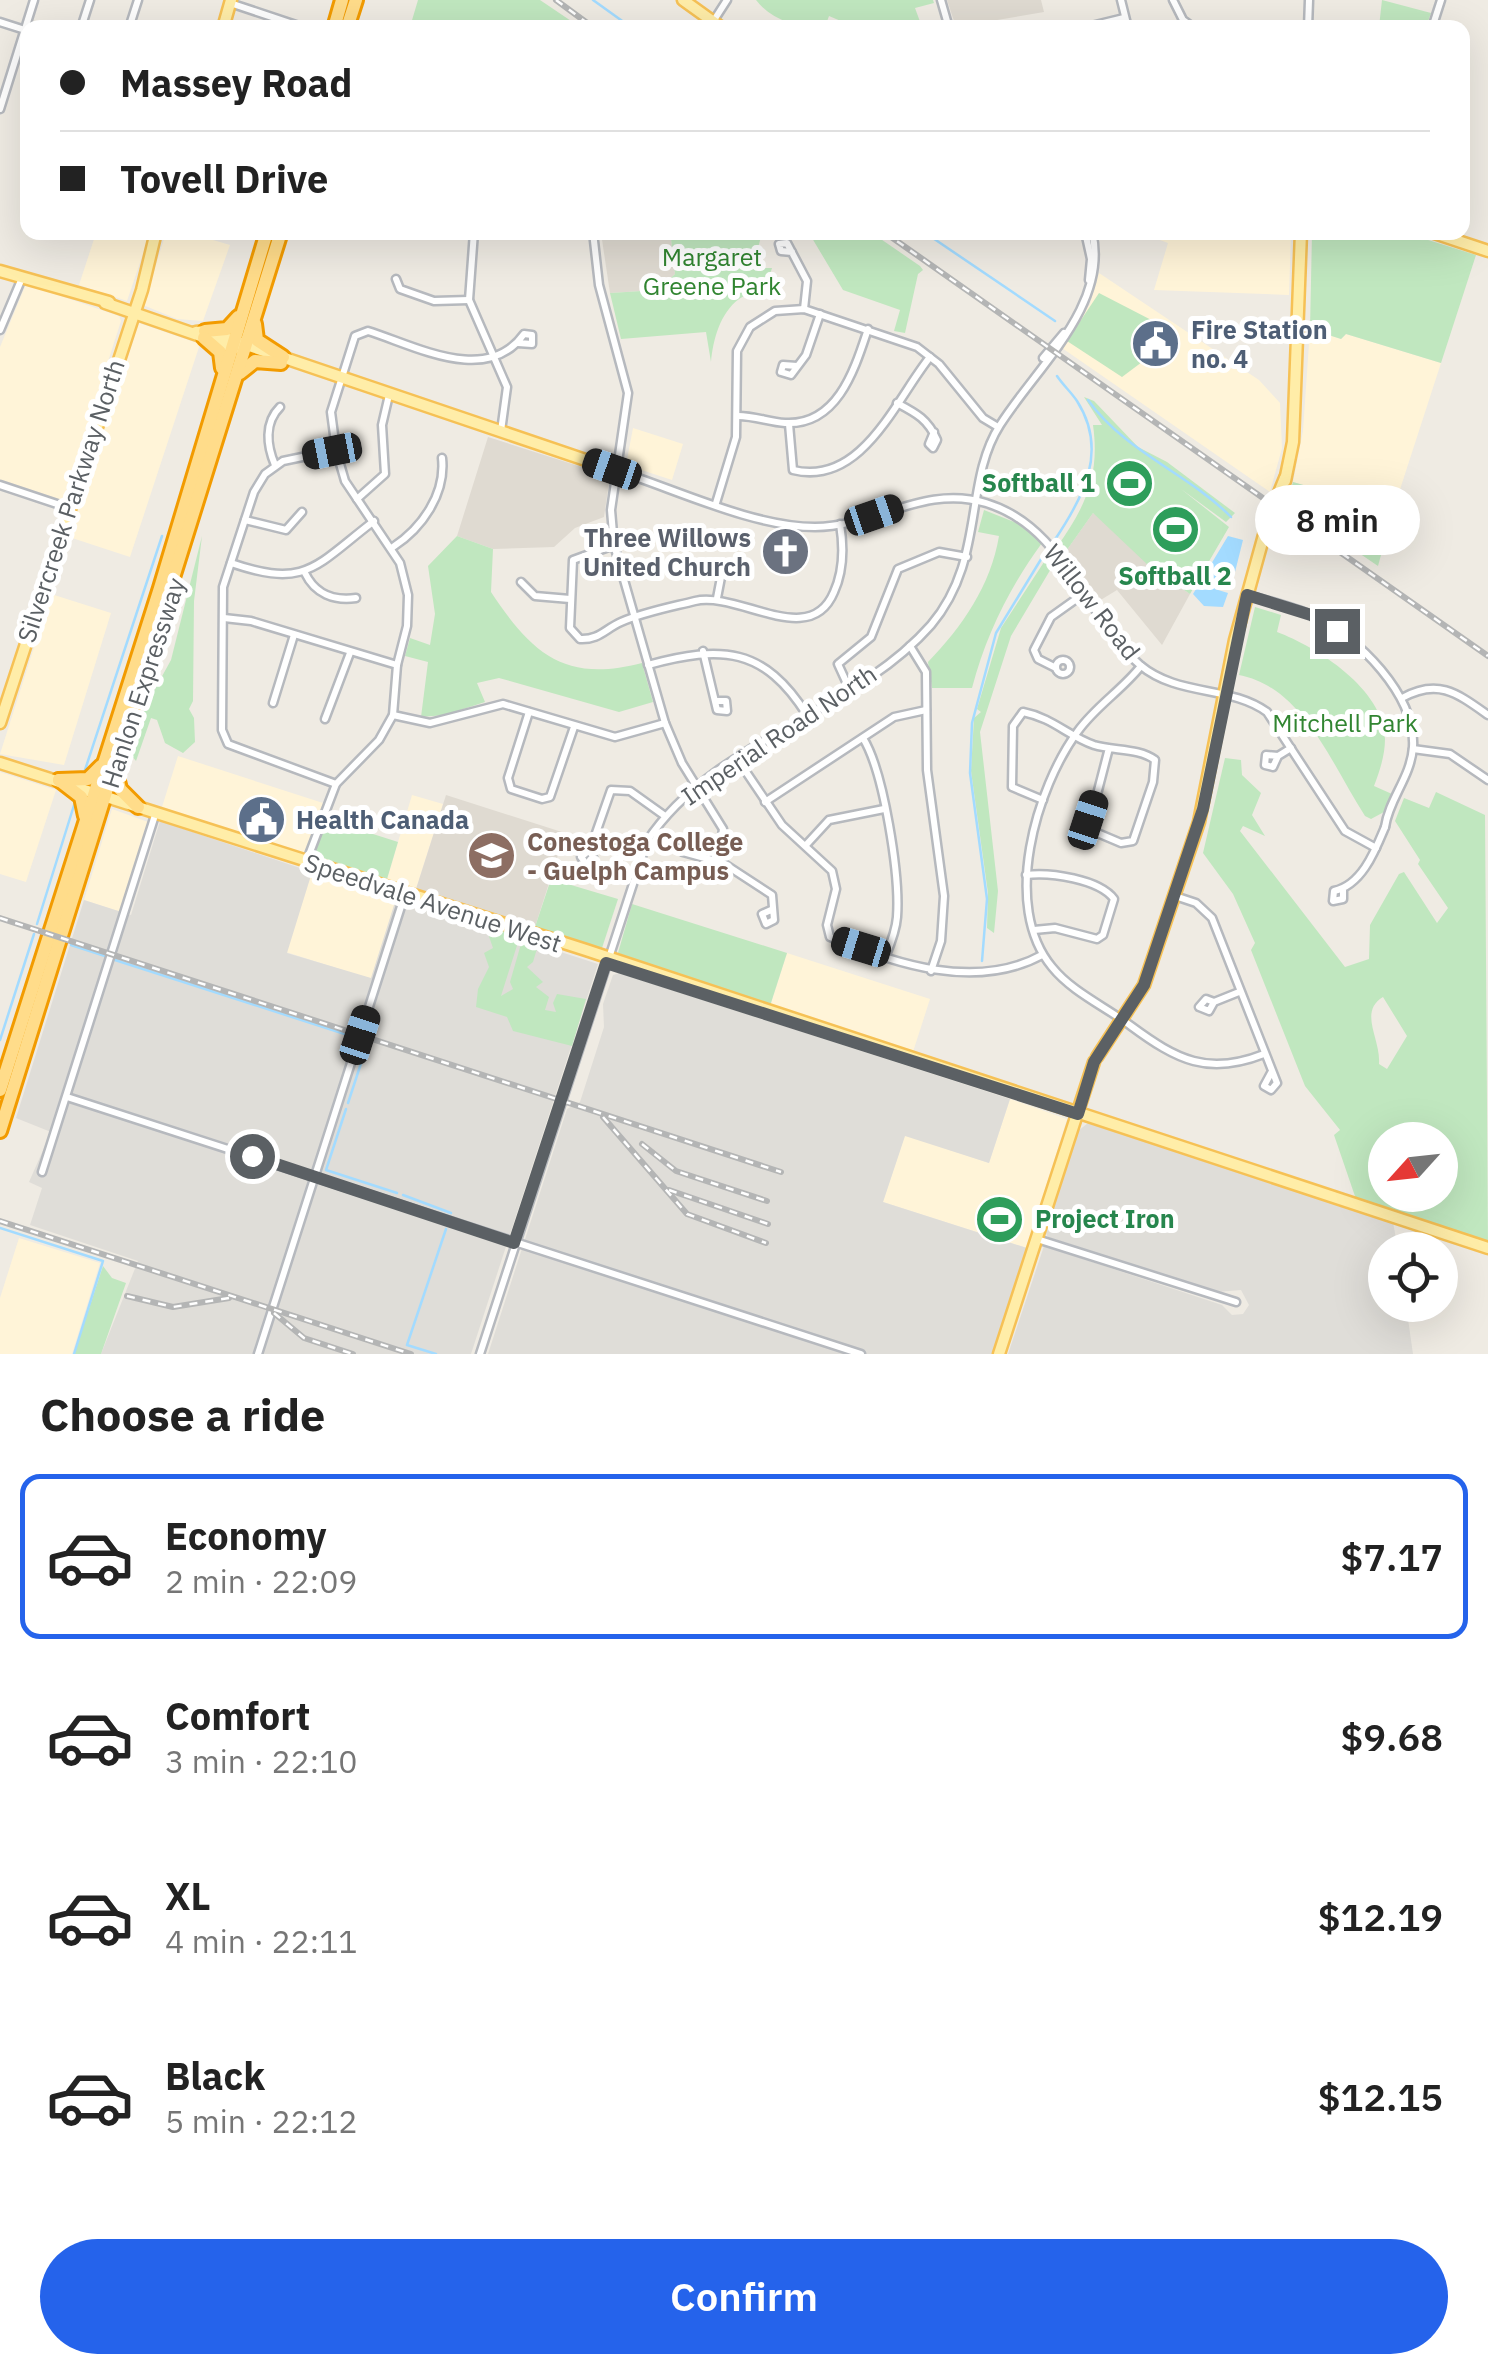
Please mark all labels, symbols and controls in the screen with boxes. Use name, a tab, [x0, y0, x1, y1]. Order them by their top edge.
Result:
text: Massey Road	[120, 58, 352, 107]
text: Tovell Drive	[120, 154, 328, 203]
park label: Margaret Greene Park	[643, 240, 781, 302]
place label: Fire Station no. 4	[1191, 313, 1328, 375]
public building icon: Fire Station no. 4	[1130, 318, 1182, 370]
street label: Silvercreek Parkway North	[9, 355, 132, 646]
car	[300, 431, 364, 471]
car	[579, 445, 645, 493]
sports icon: Softball 1	[1104, 457, 1156, 509]
place label: Softball 1	[982, 466, 1095, 499]
callout: 8 min	[1254, 486, 1420, 556]
car	[841, 491, 907, 539]
text: 8 min	[1296, 499, 1379, 541]
sports icon: Softball 2	[1149, 504, 1201, 556]
place label: Three Willows United Church	[583, 521, 751, 583]
church icon: Three Willows United Church	[760, 526, 812, 578]
street label: Willow Road	[1037, 537, 1148, 666]
place label: Softball 2	[1118, 559, 1232, 592]
street label: Hanlon Expressway	[93, 573, 192, 792]
route end	[1315, 609, 1360, 654]
street label: Imperial Road North	[675, 657, 883, 812]
park label: Mitchell Park	[1272, 706, 1418, 739]
car	[1064, 787, 1112, 853]
public building icon: Health Canada	[235, 794, 287, 846]
place label: Health Canada	[296, 803, 469, 836]
place label: Conestoga College - Guelph Campus	[527, 825, 743, 887]
school or university icon: Conestoga College - Guelph Campus	[466, 830, 518, 882]
street label: Speedvale Avenue West	[300, 845, 566, 960]
car	[828, 924, 894, 970]
car	[336, 1002, 384, 1068]
north arrow	[1368, 1122, 1458, 1212]
map controls	[1368, 1122, 1458, 1322]
route start	[230, 1134, 275, 1179]
sports icon: Project Iron	[974, 1193, 1026, 1245]
place label: Project Iron	[1035, 1202, 1175, 1235]
button: locate	[1368, 1232, 1458, 1322]
text: Choose a ride	[40, 1385, 325, 1443]
text: Economy	[165, 1511, 327, 1560]
icon: car	[45, 1512, 135, 1602]
text: $7.17	[1340, 1532, 1443, 1581]
text: 2 min · 22:09	[165, 1560, 358, 1602]
text: Comfort	[165, 1691, 310, 1740]
icon: car	[45, 1692, 135, 1782]
text: $9.68	[1340, 1712, 1443, 1761]
text: 3 min · 22:10	[165, 1740, 358, 1782]
text: XL	[165, 1871, 211, 1920]
icon: car	[45, 1872, 135, 1962]
text: $12.19	[1318, 1892, 1443, 1941]
text: 4 min · 22:11	[165, 1920, 358, 1962]
text: Black	[165, 2051, 265, 2100]
icon: car	[45, 2052, 135, 2142]
text: $12.15	[1318, 2072, 1443, 2121]
text: 5 min · 22:12	[165, 2100, 358, 2142]
button: Confirm	[40, 2239, 1448, 2354]

